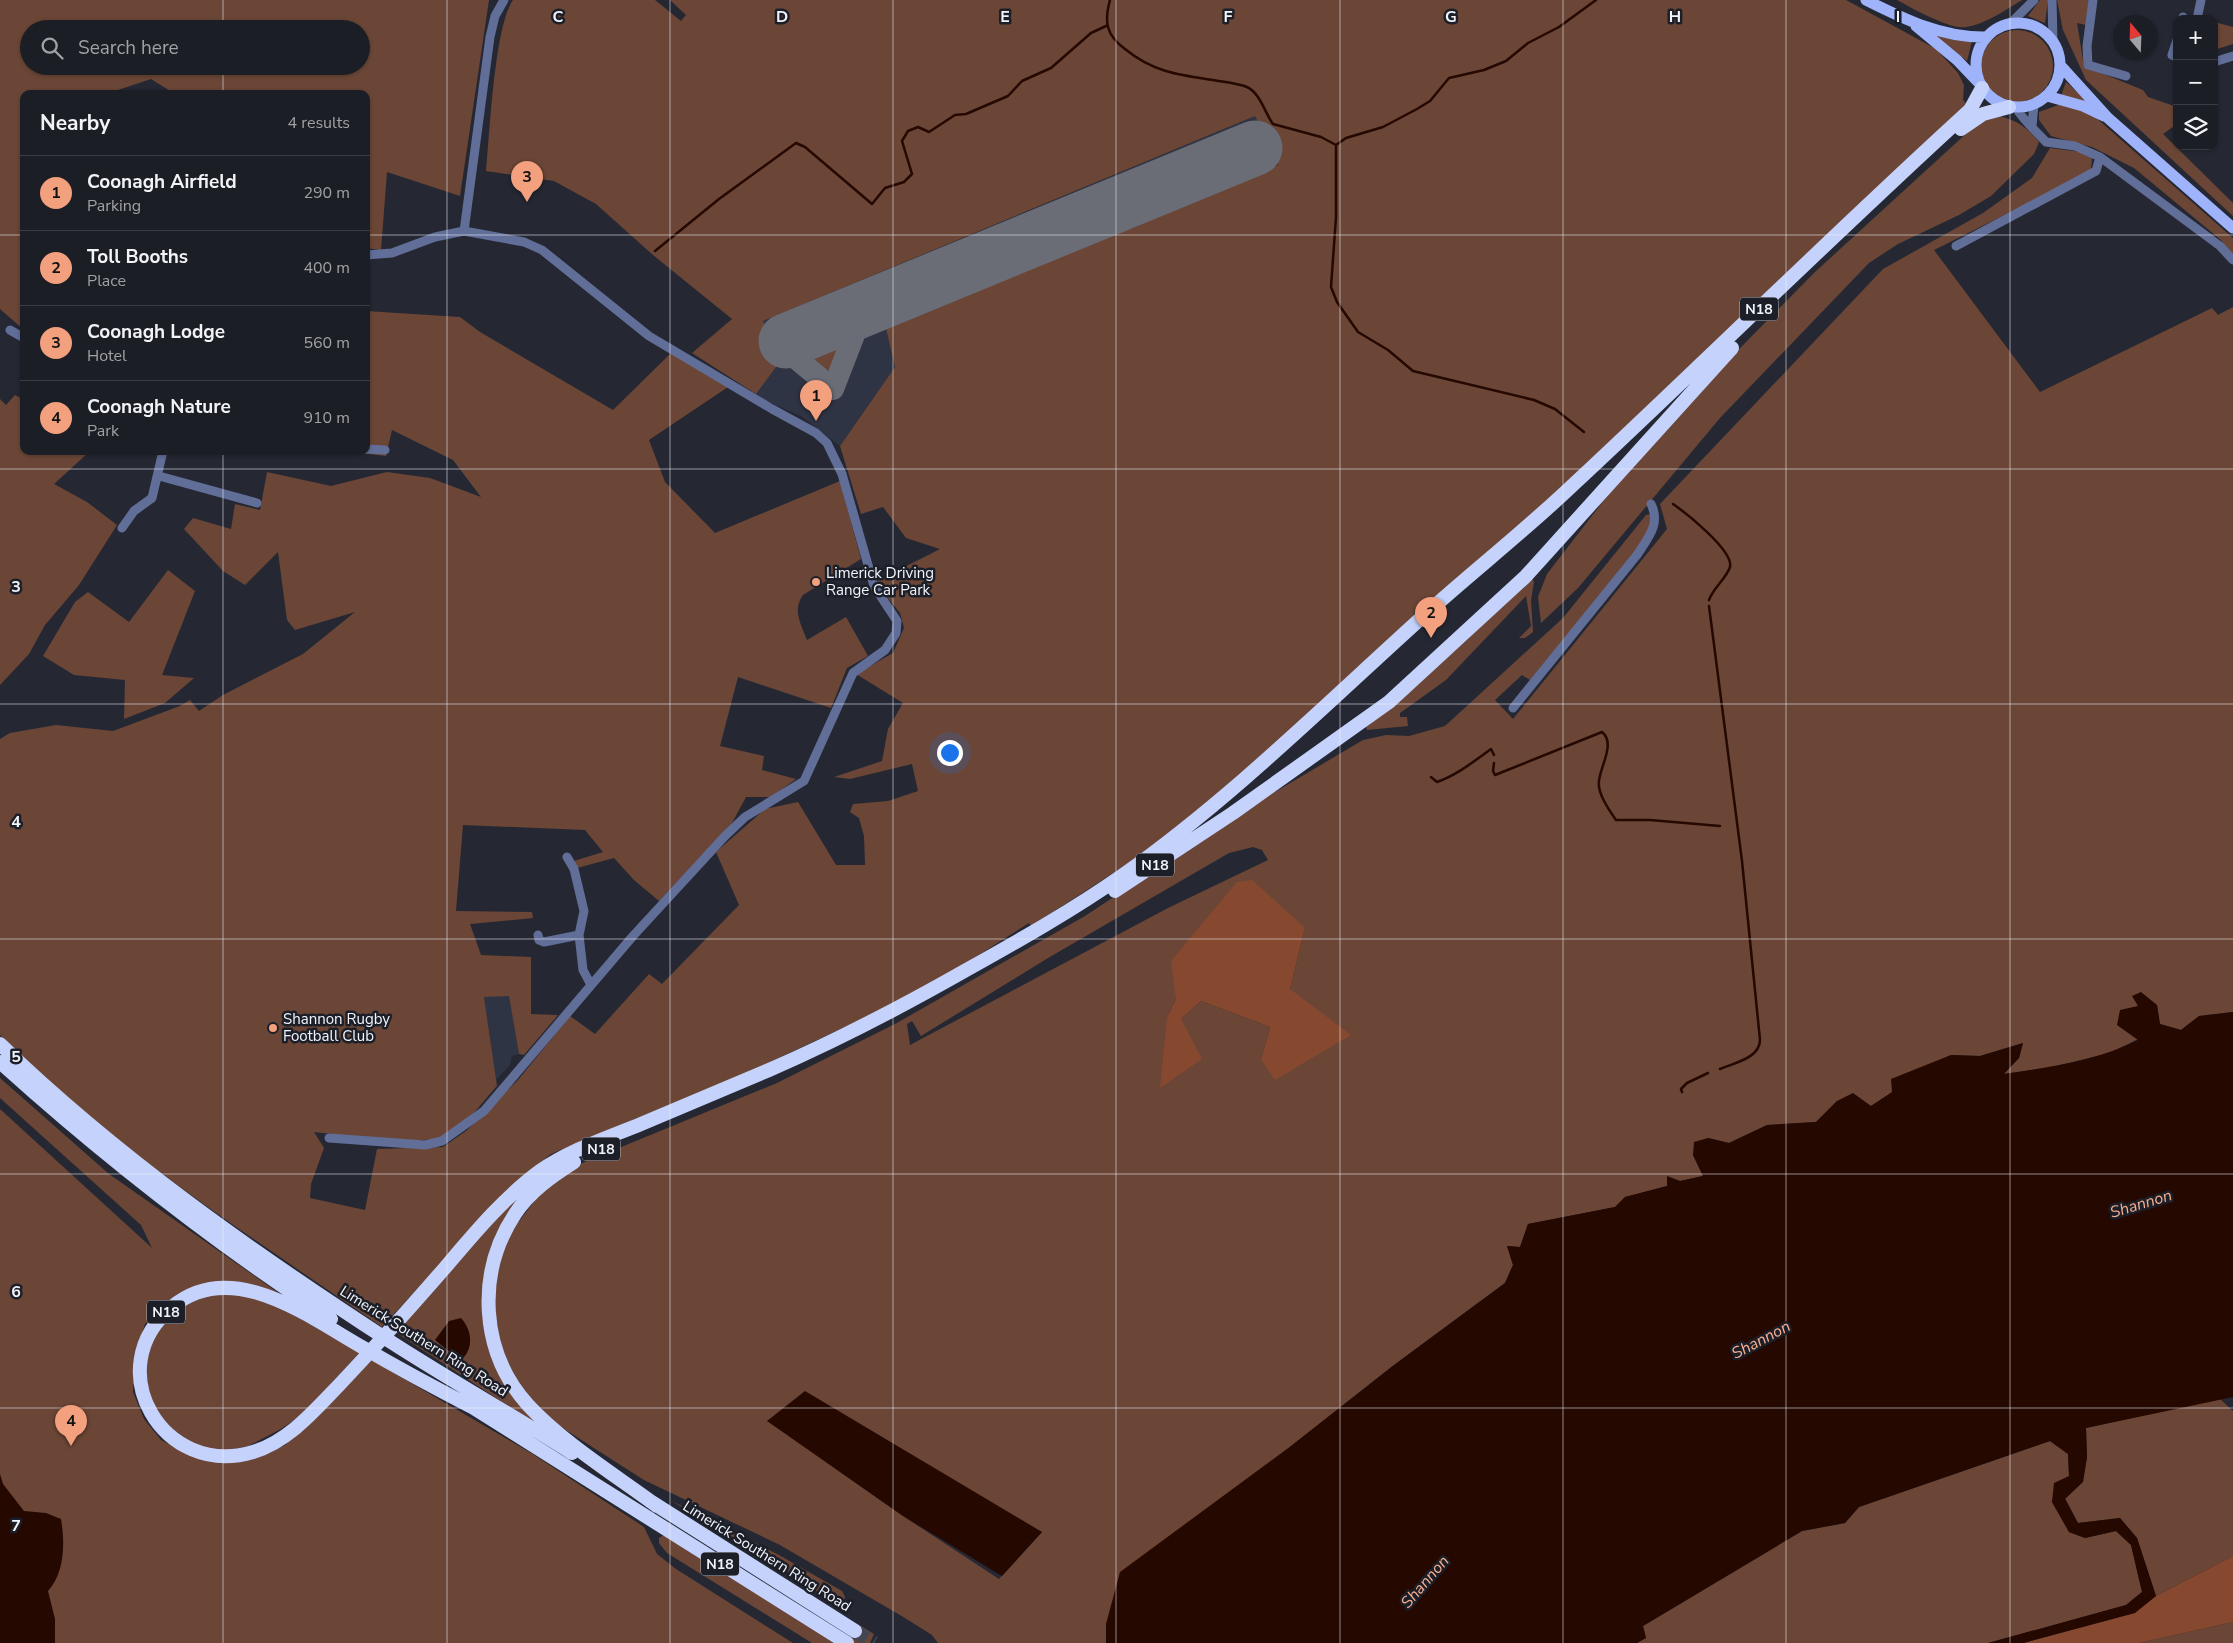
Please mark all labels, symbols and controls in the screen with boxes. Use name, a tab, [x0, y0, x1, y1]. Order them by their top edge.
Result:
text: C	[553, 6, 564, 28]
text: D	[776, 6, 788, 28]
text: E	[1000, 6, 1010, 28]
text: F	[1224, 6, 1233, 28]
text: G	[1445, 6, 1457, 28]
text: H	[1669, 6, 1681, 28]
text: I	[1896, 6, 1900, 28]
north arrow	[2113, 15, 2158, 60]
map controls	[2173, 15, 2218, 150]
button: +	[2173, 15, 2218, 60]
search box	[20, 20, 370, 75]
icon: search	[38, 34, 66, 62]
text: Search here	[78, 35, 179, 61]
button: −	[2173, 60, 2218, 105]
button: layers	[2173, 105, 2218, 150]
text: Nearby	[40, 109, 110, 137]
text: 4 results	[288, 112, 350, 134]
pin: 3	[511, 161, 543, 202]
text: Coonagh Airfield	[87, 169, 237, 195]
text: 1	[51, 182, 61, 204]
text: 290 m	[303, 182, 350, 204]
text: Parking	[87, 195, 141, 217]
text: Toll Booths	[87, 244, 188, 270]
text: 2	[51, 257, 61, 279]
text: 400 m	[303, 257, 350, 279]
text: Place	[87, 270, 126, 292]
road number: N18	[1740, 298, 1778, 320]
text: Coonagh Lodge	[87, 319, 225, 345]
text: 3	[51, 332, 61, 354]
text: 560 m	[303, 332, 350, 354]
text: Hotel	[87, 345, 127, 367]
pin: 1	[800, 380, 832, 421]
text: Coonagh Nature	[87, 394, 231, 420]
text: 4	[51, 407, 61, 429]
text: 910 m	[303, 407, 350, 429]
text: Park	[87, 420, 119, 442]
place label: Limerick Driving Range Car Park	[826, 563, 934, 600]
text: 3	[11, 576, 21, 598]
marker: Limerick Driving Range Car Park	[810, 576, 822, 588]
pin: 2	[1415, 597, 1447, 638]
your location	[937, 740, 963, 766]
text: 4	[11, 811, 21, 833]
road number: N18	[1136, 854, 1174, 876]
place label: Shannon Rugby Football Club	[283, 1009, 390, 1046]
marker: Shannon Rugby Football Club	[267, 1022, 279, 1034]
text: 5	[11, 1046, 21, 1068]
road number: N18	[582, 1138, 620, 1160]
water label: Shannon	[2107, 1184, 2175, 1224]
text: 6	[11, 1281, 21, 1303]
street label: Limerick Southern Ring Road	[336, 1281, 512, 1401]
road number: N18	[147, 1300, 185, 1324]
water label: Shannon	[1728, 1315, 1794, 1365]
pin: 4	[55, 1405, 87, 1446]
street label: Limerick Southern Ring Road	[679, 1496, 855, 1616]
text: 7	[11, 1515, 21, 1537]
water label: Shannon	[1396, 1551, 1454, 1613]
road number: N18	[701, 1552, 739, 1576]

